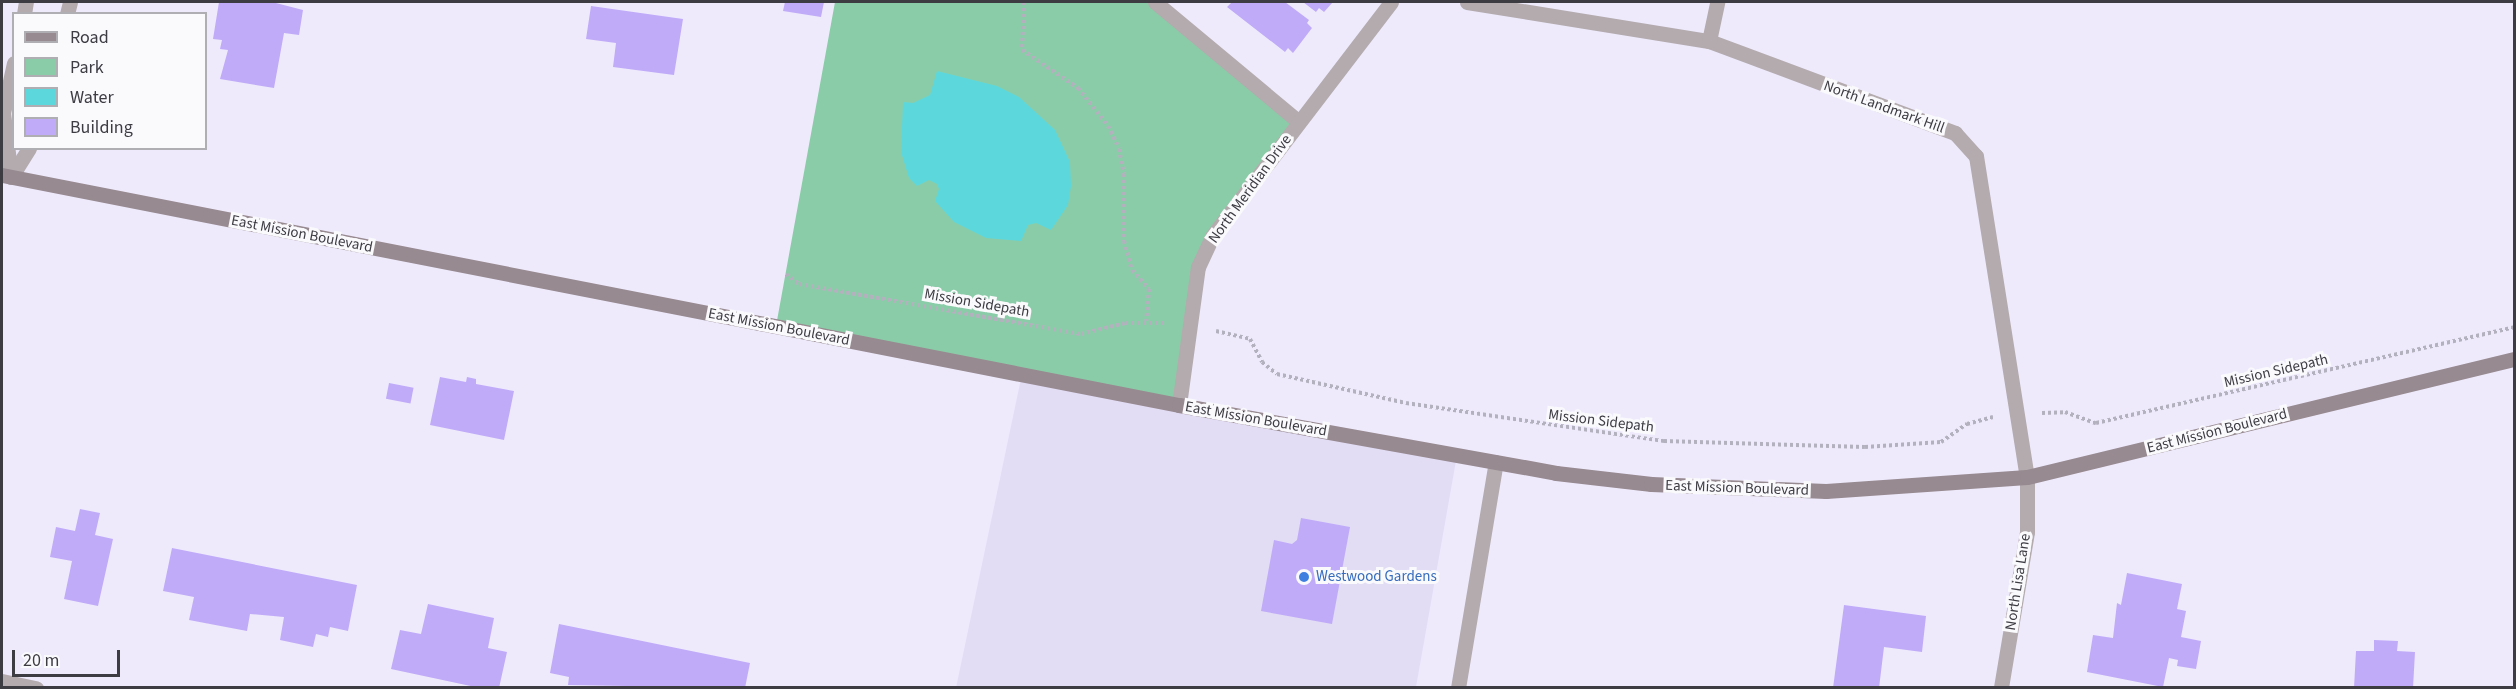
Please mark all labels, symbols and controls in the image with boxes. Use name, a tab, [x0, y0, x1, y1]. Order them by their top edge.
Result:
legend	[12, 12, 207, 150]
text: Road	[70, 25, 109, 50]
text: Park	[70, 55, 104, 80]
street label: North Landmark Hill	[1821, 77, 1947, 137]
text: Water	[70, 85, 114, 110]
text: Building	[70, 115, 133, 140]
street label: North Meridian Drive	[1205, 131, 1295, 247]
street label: East Mission Boulevard	[230, 211, 374, 257]
street label: Mission Sidepath	[923, 285, 1031, 321]
street label: East Mission Boulevard	[707, 304, 851, 350]
street label: Mission Sidepath	[2222, 350, 2330, 392]
street label: East Mission Boulevard	[1184, 398, 1328, 440]
street label: East Mission Boulevard	[2145, 405, 2289, 457]
street label: Mission Sidepath	[1547, 406, 1655, 436]
street label: East Mission Boulevard	[1665, 476, 1809, 500]
street label: North Lisa Lane	[2001, 532, 2035, 632]
place label: Westwood Gardens	[1316, 568, 1437, 586]
marker: Westwood Gardens	[1297, 570, 1311, 584]
scale bar	[15, 638, 123, 676]
text: 20 m	[23, 648, 59, 673]

